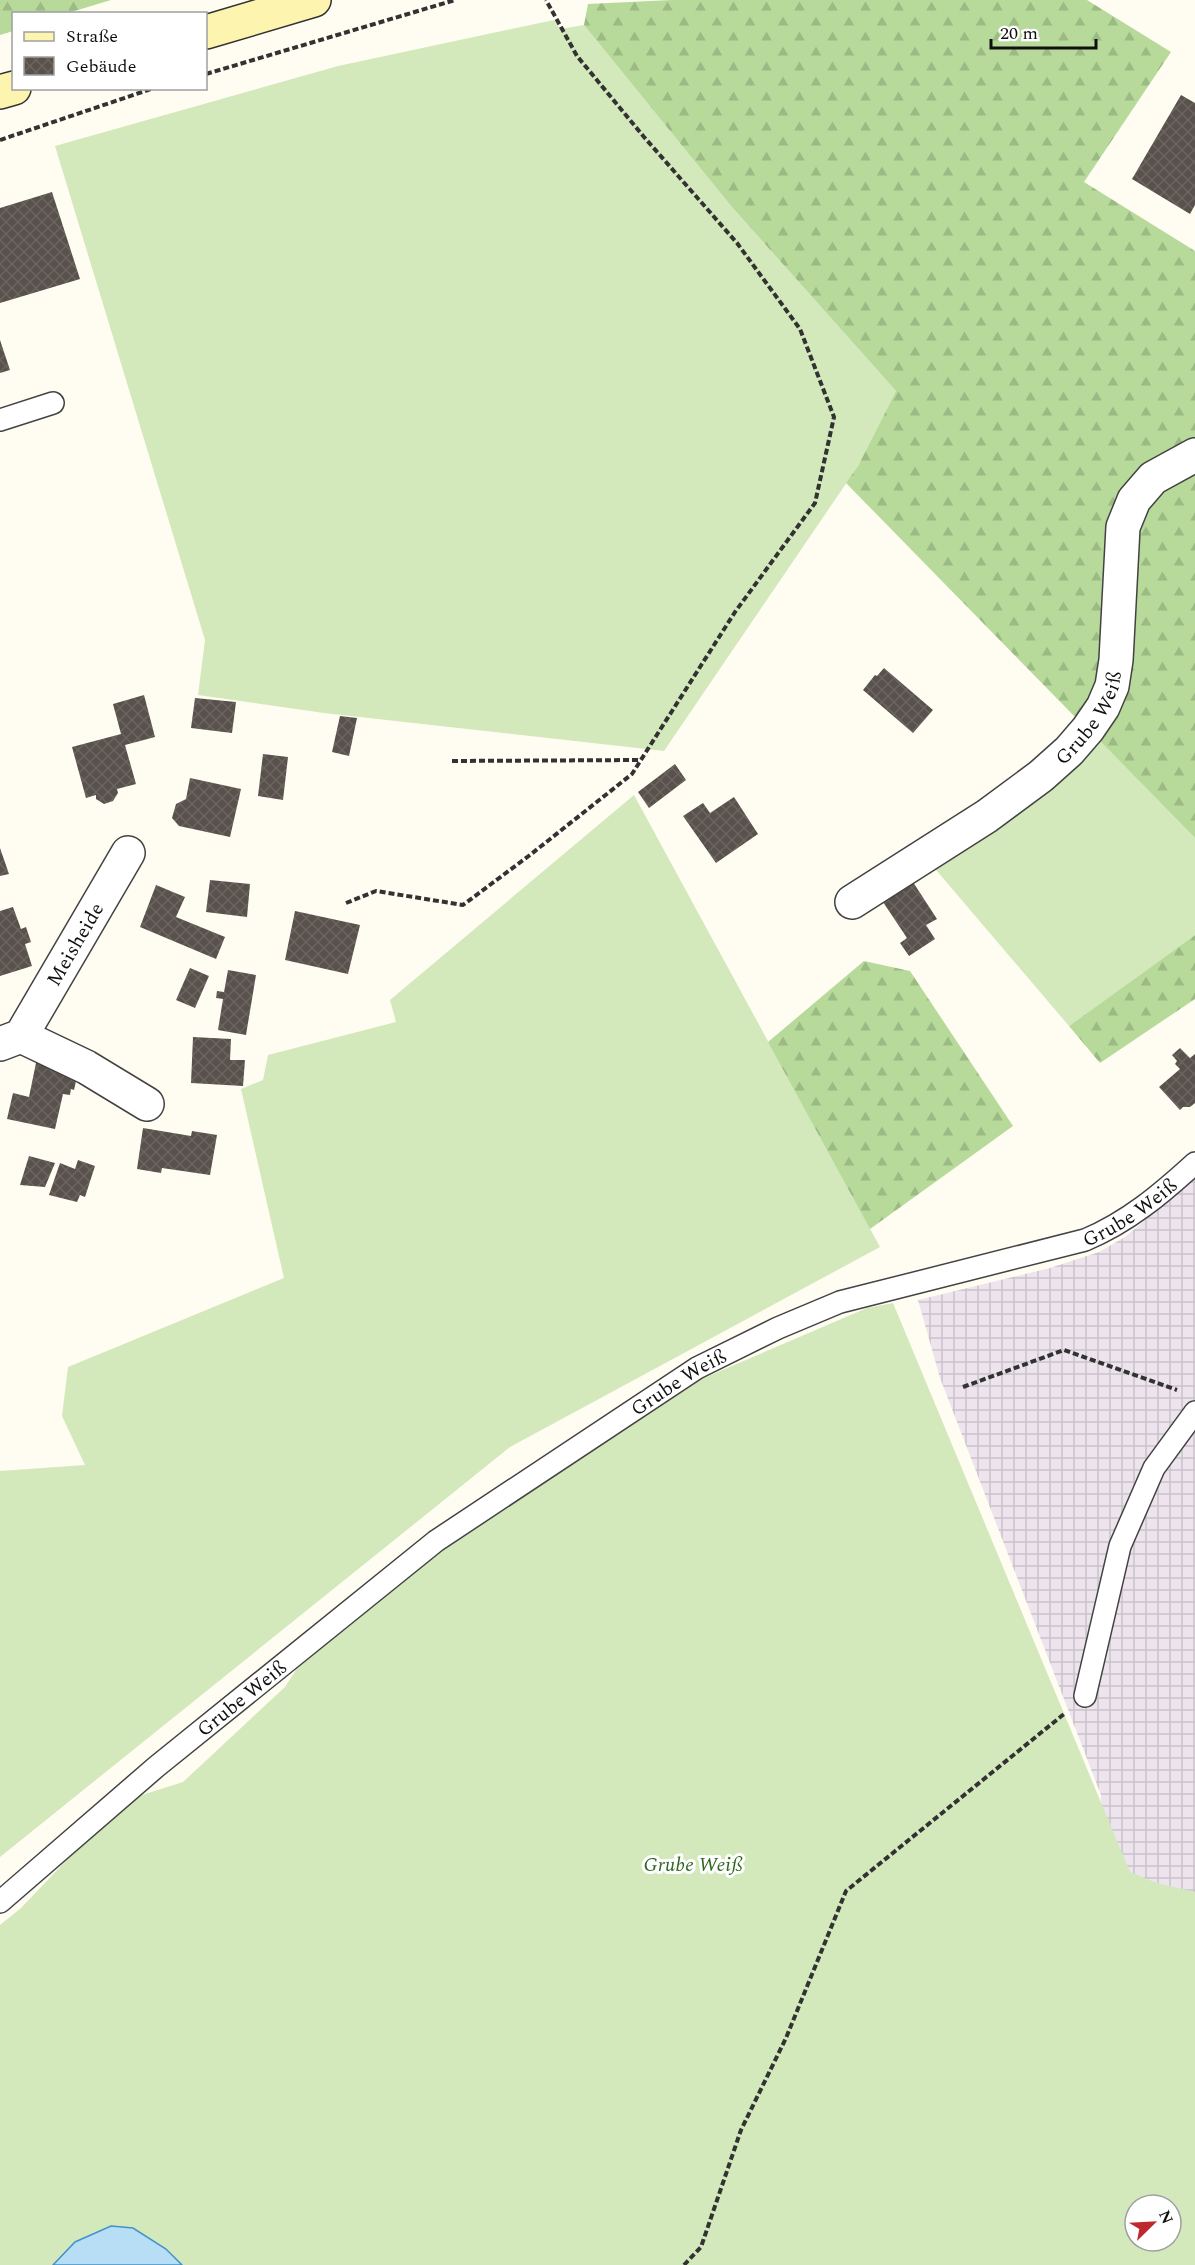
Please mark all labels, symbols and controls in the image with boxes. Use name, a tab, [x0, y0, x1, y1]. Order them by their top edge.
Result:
legend	[12, 12, 207, 90]
scale bar	[991, 12, 1096, 50]
text: 20 m	[1000, 20, 1038, 47]
text: Straße	[66, 23, 118, 50]
text: Gebäude	[66, 53, 136, 80]
street label: Grube Weiß	[1049, 669, 1130, 773]
street label: Meisheide	[39, 897, 112, 992]
street label: Grube Weiß	[1078, 1171, 1184, 1255]
street label: Grube Weiß	[625, 1342, 732, 1424]
street label: Grube Weiß	[191, 1653, 293, 1744]
park label: Grube Weiß	[643, 1850, 743, 1880]
north arrow	[1123, 2193, 1183, 2253]
text: N	[1152, 2206, 1179, 2228]

